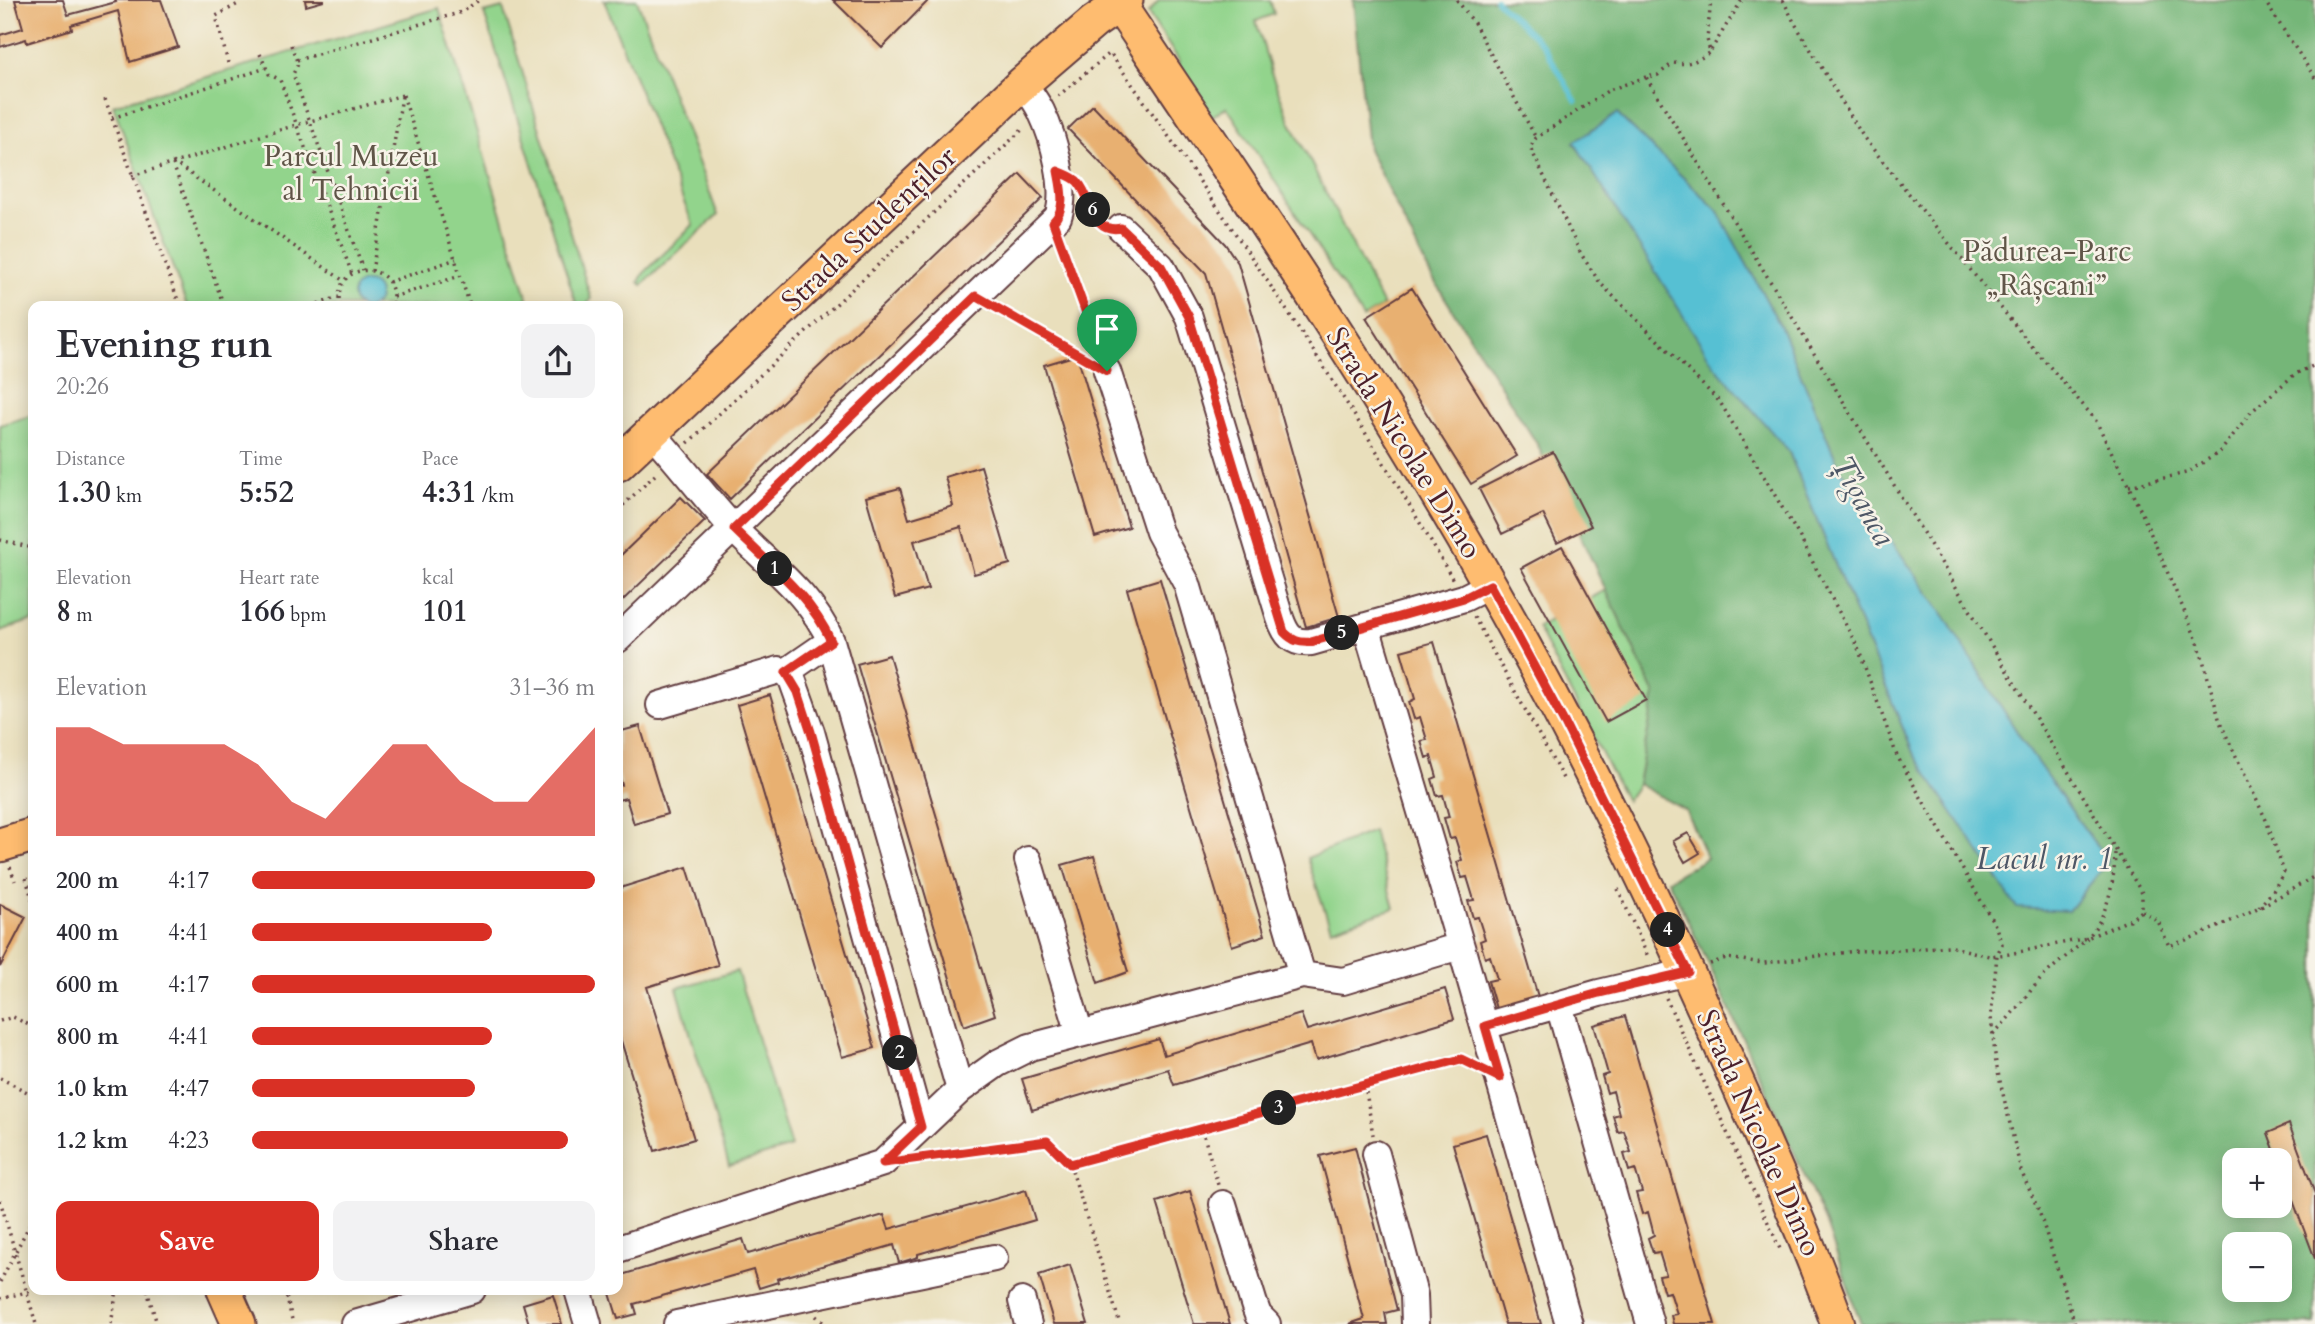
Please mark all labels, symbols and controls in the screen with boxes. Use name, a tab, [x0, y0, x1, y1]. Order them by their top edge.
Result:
park label: Parcul Muzeu al Tehnicii	[263, 136, 439, 211]
street label: Strada Studenților	[772, 137, 966, 321]
pin: 6	[1076, 192, 1110, 228]
text: 6	[1088, 196, 1097, 222]
park label: Pădurea-Parc „Râșcani”	[1962, 231, 2132, 306]
pin	[1077, 299, 1137, 371]
icon: arrive	[1088, 310, 1126, 348]
text: Evening run	[56, 319, 272, 371]
street label: Strada Nicolae Dimo	[1316, 319, 1492, 567]
button: share	[521, 324, 595, 398]
text: 20:26	[56, 371, 109, 402]
text: Distance	[56, 446, 125, 472]
text: Time	[239, 446, 283, 472]
text: Pace	[422, 446, 459, 472]
water label: Țîganca	[1820, 448, 1906, 554]
text: 1.30	[56, 472, 111, 513]
text: 5:52	[239, 472, 294, 513]
text: 4:31	[422, 472, 477, 513]
text: km	[111, 483, 142, 509]
text: /km	[477, 483, 514, 509]
pin: 1	[758, 552, 792, 586]
text: 1	[770, 555, 779, 581]
text: Elevation	[56, 565, 131, 591]
text: Heart rate	[239, 565, 320, 591]
text: kcal	[422, 565, 454, 591]
text: 8	[56, 591, 71, 632]
text: 166	[239, 591, 285, 632]
text: 101	[422, 591, 468, 632]
text: m	[71, 602, 93, 628]
text: bpm	[285, 602, 327, 628]
pin: 5	[1324, 616, 1360, 650]
text: 5	[1337, 619, 1346, 645]
text: Elevation	[56, 672, 147, 703]
text: 31–36 m	[510, 672, 595, 703]
water label: Lacul nr. 1	[1976, 837, 2112, 881]
text: 200 m	[56, 865, 119, 896]
text: 4:17	[168, 865, 209, 896]
pin: 4	[1650, 912, 1686, 948]
text: 4	[1663, 916, 1672, 942]
text: 400 m	[56, 917, 119, 948]
text: 4:41	[168, 917, 209, 948]
text: 600 m	[56, 969, 119, 1000]
text: 4:17	[168, 969, 209, 1000]
street label: Strada Nicolae Dimo	[1686, 1003, 1832, 1263]
text: 800 m	[56, 1021, 119, 1052]
text: 4:41	[168, 1021, 209, 1052]
pin: 2	[883, 1036, 918, 1070]
text: 2	[895, 1039, 904, 1065]
text: 1.0 km	[56, 1073, 128, 1104]
text: 4:47	[168, 1073, 209, 1104]
pin: 3	[1262, 1090, 1296, 1126]
text: 3	[1274, 1094, 1283, 1120]
text: 1.2 km	[56, 1125, 128, 1156]
text: 4:23	[168, 1125, 209, 1156]
map controls	[2222, 1148, 2292, 1302]
button: +	[2222, 1148, 2292, 1218]
button: Save	[56, 1201, 319, 1281]
button: Share	[333, 1201, 595, 1281]
button: −	[2222, 1232, 2292, 1302]

